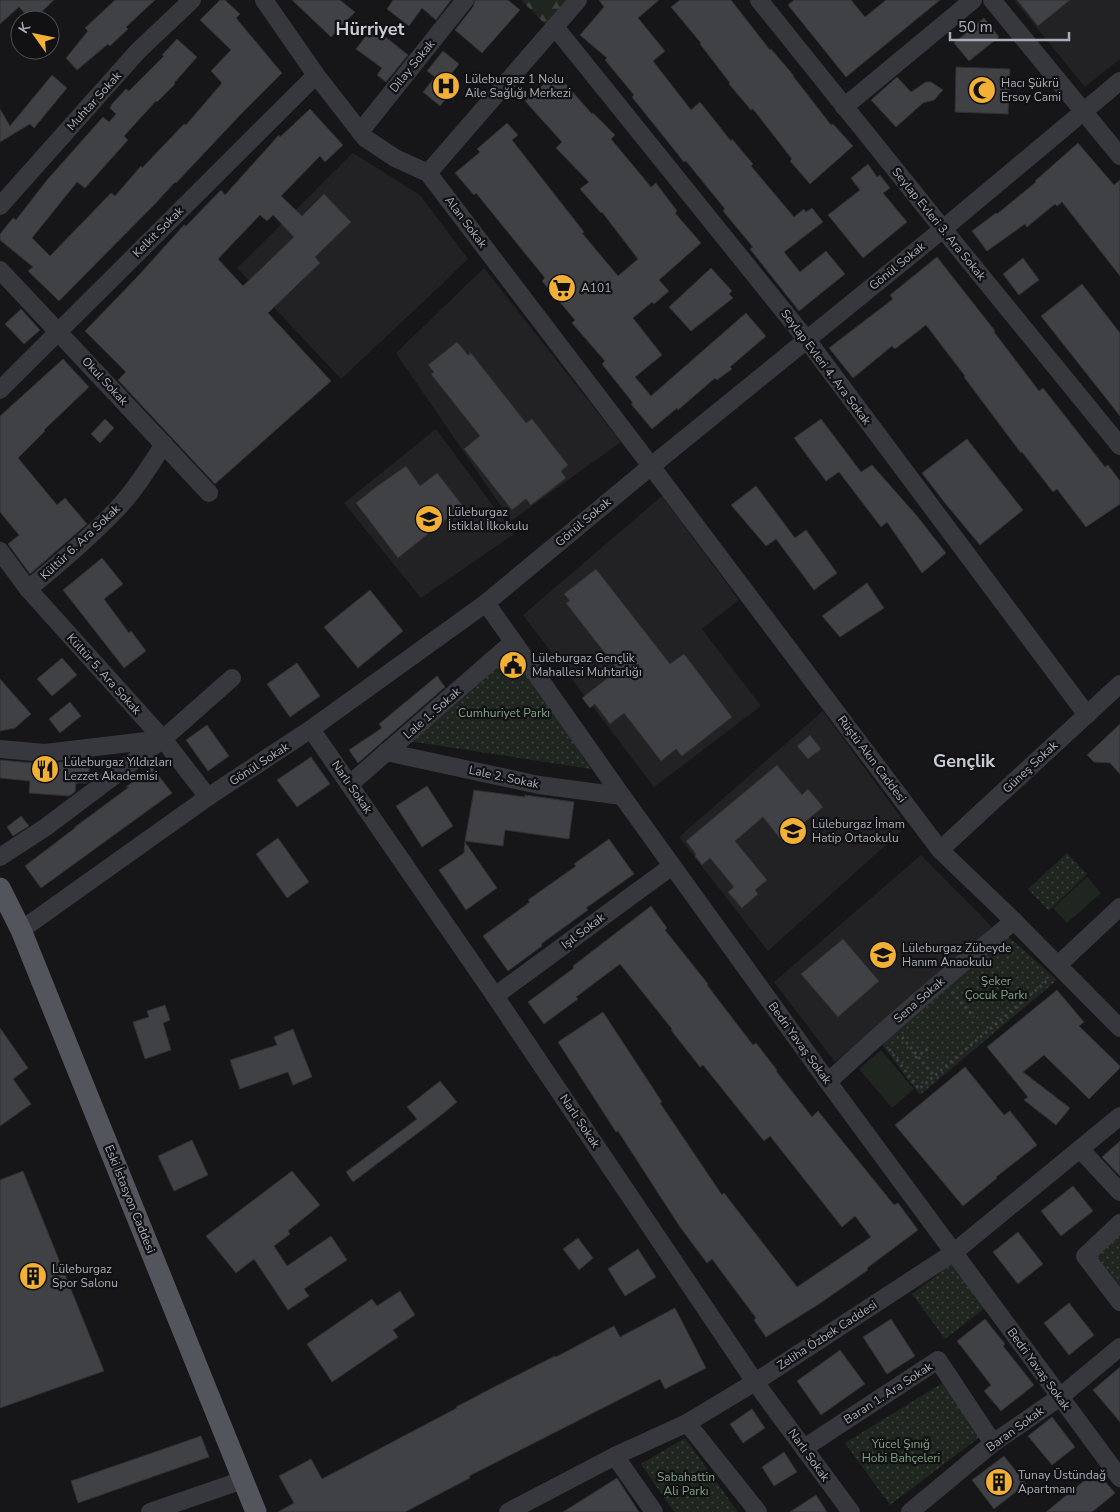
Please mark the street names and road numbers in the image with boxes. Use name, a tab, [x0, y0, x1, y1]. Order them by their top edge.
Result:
street label: Dilay Sokak	[386, 36, 439, 96]
street label: Muhtar Sokak	[63, 67, 125, 134]
street label: Seylap Evleri 3. Ara Sokak	[888, 164, 990, 285]
street label: Alan Sokak	[441, 193, 491, 252]
street label: Kelkit Sokak	[129, 202, 188, 261]
street label: Gönül Sokak	[866, 238, 929, 294]
street label: Seylap Evleri 4. Ara Sokak	[777, 306, 875, 429]
street label: Okul Sokak	[78, 353, 132, 409]
street label: Gönül Sokak	[552, 493, 615, 550]
street label: Kültür 6. Ara Sokak	[37, 500, 124, 583]
street label: Kültür 5. Ara Sokak	[63, 630, 145, 719]
street label: Lale 1. Sokak	[400, 683, 465, 742]
street label: Rüştü Akın Caddesi	[834, 712, 910, 806]
street label: Güneş Sokak	[999, 737, 1062, 797]
street label: Gönül Sokak	[226, 738, 293, 789]
street label: Narlı Sokak	[328, 757, 377, 818]
street label: Lale 2. Sokak	[468, 762, 541, 792]
street label: Işıl Sokak	[558, 909, 609, 953]
street label: Sena Sokak	[890, 973, 949, 1027]
street label: Bedri Yavaş Sokak	[765, 999, 836, 1088]
street label: Narlı Sokak	[556, 1091, 604, 1152]
street label: Eski İstasyon Caddesi	[101, 1143, 159, 1255]
street label: Zeliha Özbek Caddesi	[774, 1297, 880, 1373]
street label: Bedri Yavaş Sokak	[1004, 1325, 1075, 1414]
street label: Baran 1. Ara Sokak	[841, 1358, 936, 1428]
street label: Baran Sokak	[983, 1402, 1048, 1455]
street label: Narlı Sokak	[785, 1425, 834, 1485]

